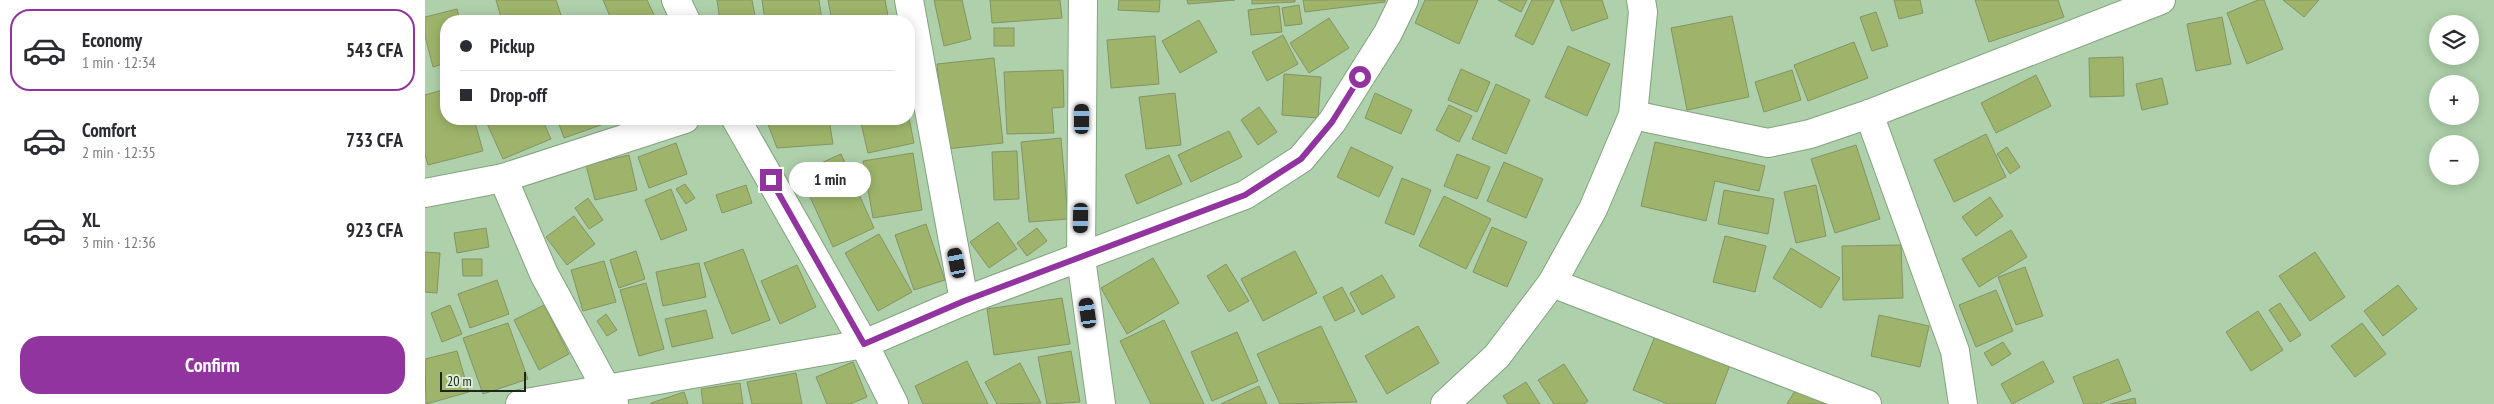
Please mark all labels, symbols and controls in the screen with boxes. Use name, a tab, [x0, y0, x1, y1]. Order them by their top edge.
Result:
map controls	[2429, 15, 2479, 185]
button: layers	[2429, 15, 2479, 65]
icon: car	[22, 28, 67, 73]
text: Economy	[82, 28, 142, 52]
text: Pickup	[490, 34, 535, 58]
text: 543 CFA	[346, 38, 403, 62]
text: 1 min · 12:34	[82, 52, 156, 72]
route start	[1349, 66, 1371, 88]
button: +	[2429, 75, 2479, 125]
text: Drop-off	[490, 83, 547, 107]
car	[1074, 104, 1089, 134]
icon: car	[22, 118, 67, 163]
text: Comfort	[82, 118, 136, 142]
text: 733 CFA	[346, 128, 403, 152]
button: −	[2429, 135, 2479, 185]
text: 2 min · 12:35	[82, 142, 156, 162]
callout: 1 min	[789, 162, 871, 198]
route end	[760, 169, 782, 191]
text: 1 min	[814, 169, 846, 189]
car	[1073, 203, 1088, 233]
icon: car	[22, 208, 67, 253]
text: XL	[82, 208, 100, 232]
text: 923 CFA	[346, 218, 403, 242]
text: 3 min · 12:36	[82, 232, 156, 252]
car	[946, 247, 967, 279]
car	[1078, 297, 1097, 329]
button: Confirm	[20, 336, 405, 394]
scale bar	[440, 369, 526, 392]
text: 20 m	[447, 372, 472, 390]

